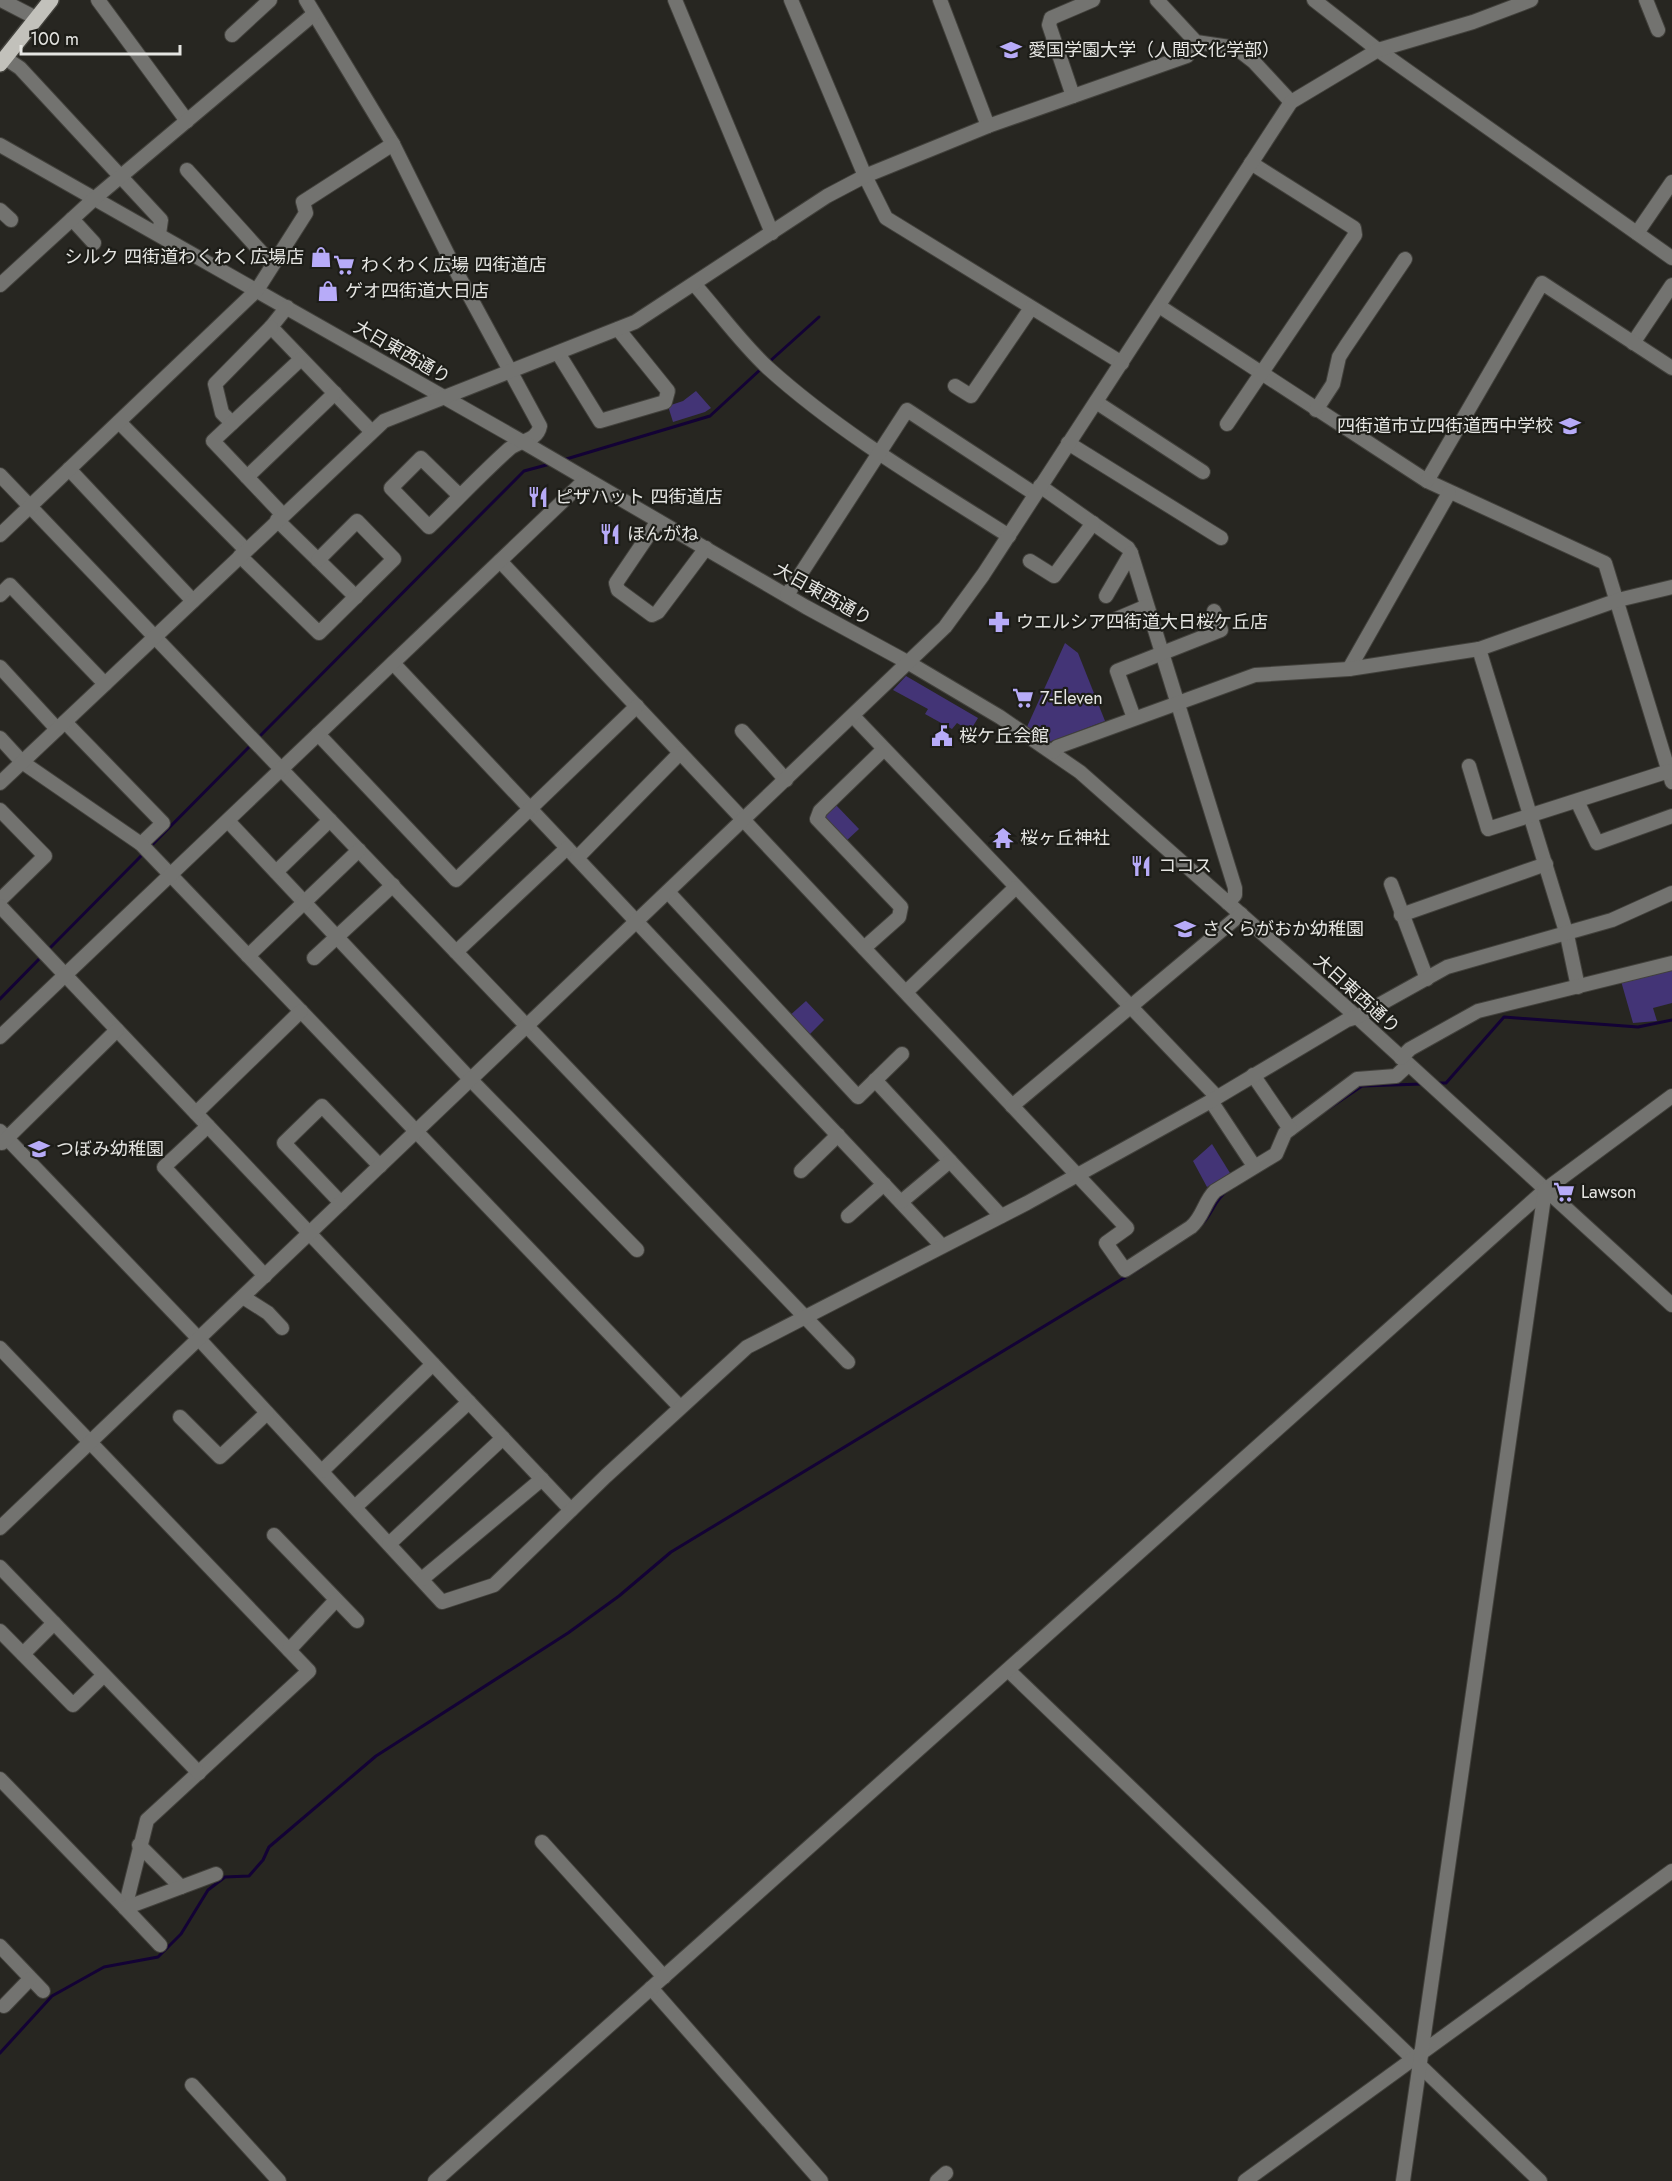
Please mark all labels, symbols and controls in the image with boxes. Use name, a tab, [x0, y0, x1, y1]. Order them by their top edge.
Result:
scale bar	[21, 18, 180, 56]
text: 100 m	[30, 26, 79, 52]
place label: 愛国学園大学（人間文化学部）	[1028, 37, 1280, 63]
school or university icon: 愛国学園大学（人間文化学部）	[999, 38, 1023, 62]
place label: シルク 四街道わくわく広場店	[65, 244, 304, 270]
shop icon: シルク 四街道わくわく広場店	[309, 245, 333, 269]
place label: わくわく広場 四街道店	[361, 252, 546, 278]
supermarket icon: わくわく広場 四街道店	[332, 253, 356, 277]
place label: ゲオ四街道大日店	[345, 278, 489, 304]
shop icon: ゲオ四街道大日店	[316, 279, 340, 303]
street label: 大日東西通り	[349, 314, 455, 390]
place label: 四街道市立四街道西中学校	[1337, 413, 1553, 439]
school or university icon: 四街道市立四街道西中学校	[1558, 414, 1582, 438]
place label: ピザハット 四街道店	[555, 484, 722, 510]
restaurant icon: ピザハット 四街道店	[526, 485, 550, 509]
place label: ほんがね	[627, 521, 699, 547]
restaurant icon: ほんがね	[598, 522, 622, 546]
street label: 大日東西通り	[769, 556, 877, 632]
place label: ウエルシア四街道大日桜ケ丘店	[1016, 609, 1268, 635]
pharmacy icon: ウエルシア四街道大日桜ケ丘店	[987, 610, 1011, 634]
place label: 7-Eleven	[1040, 685, 1103, 711]
supermarket icon: 7-Eleven	[1011, 686, 1035, 710]
place label: 桜ケ丘会館	[959, 723, 1049, 749]
public building icon: 桜ケ丘会館	[930, 724, 954, 748]
place label: 桜ヶ丘神社	[1020, 825, 1110, 851]
temple icon: 桜ヶ丘神社	[991, 826, 1015, 850]
place label: ココス	[1158, 853, 1212, 879]
restaurant icon: ココス	[1129, 854, 1153, 878]
place label: さくらがおか幼稚園	[1202, 916, 1364, 942]
school or university icon: さくらがおか幼稚園	[1173, 917, 1197, 941]
street label: 大日東西通り	[1308, 948, 1406, 1040]
place label: つぼみ幼稚園	[56, 1136, 164, 1162]
school or university icon: つぼみ幼稚園	[27, 1137, 51, 1161]
place label: Lawson	[1581, 1179, 1636, 1205]
supermarket icon: Lawson	[1552, 1180, 1576, 1204]

